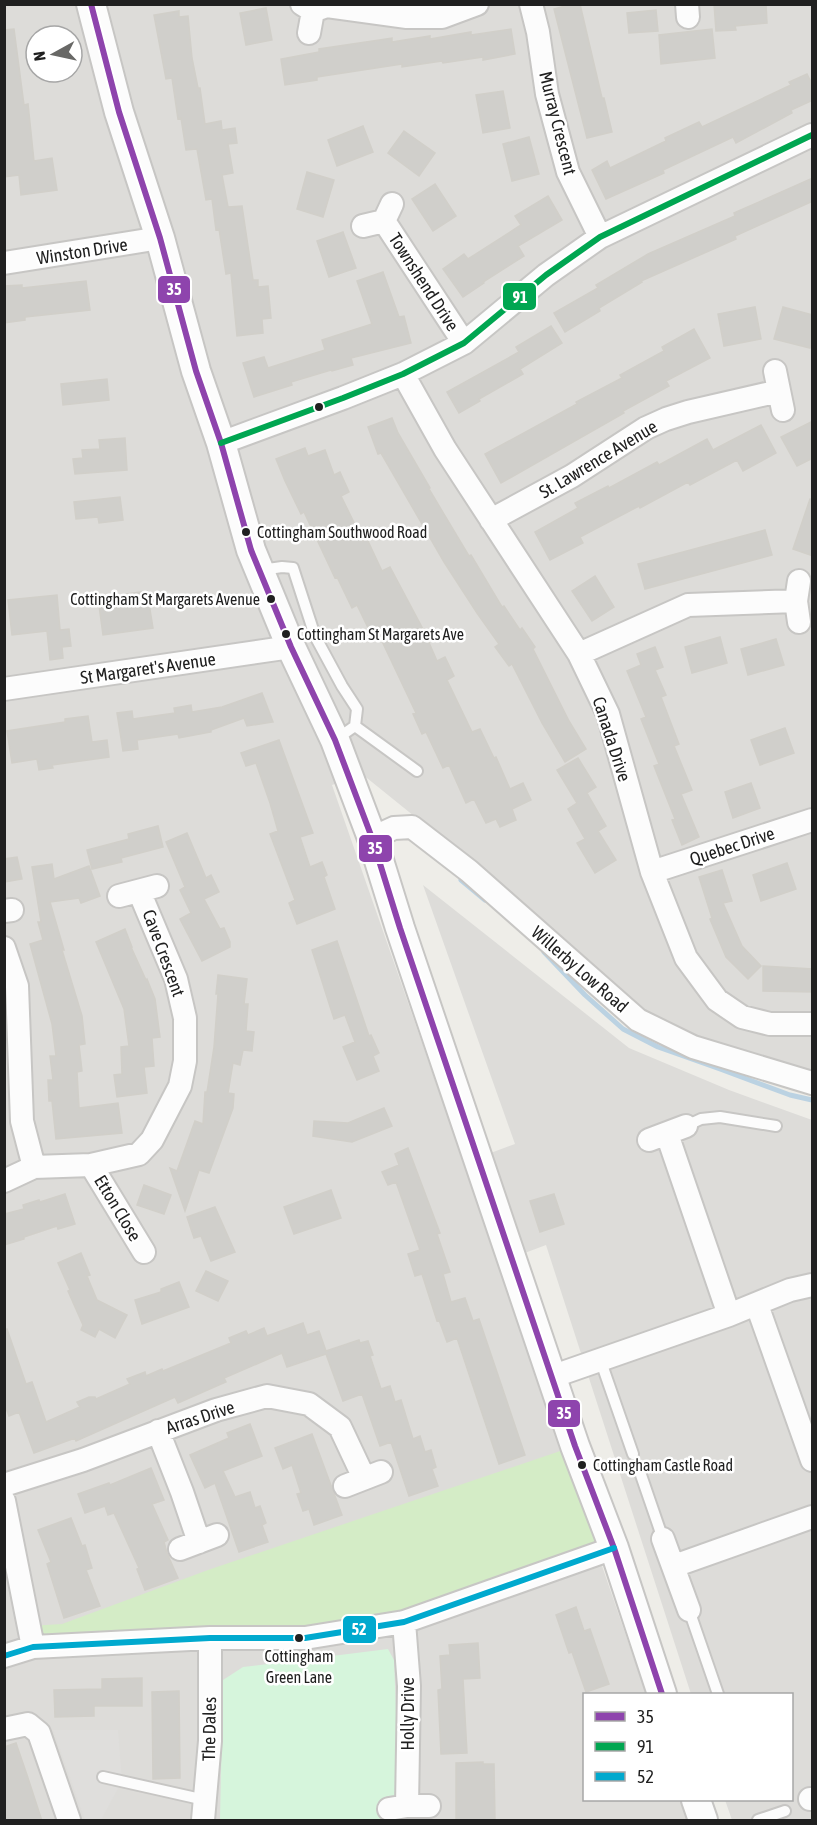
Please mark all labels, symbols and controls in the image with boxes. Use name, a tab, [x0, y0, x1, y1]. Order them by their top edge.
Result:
north arrow	[24, 24, 84, 84]
text: N	[30, 50, 49, 62]
street label: Murray Crescent	[535, 69, 581, 177]
street label: Townshend Drive	[385, 229, 463, 335]
street label: Winston Drive	[35, 233, 129, 269]
line badge: 35	[157, 275, 191, 304]
text: 35	[166, 280, 182, 298]
line badge: 91	[502, 282, 537, 311]
text: 91	[512, 288, 528, 306]
unlabelled marker	[313, 401, 325, 413]
street label: St. Lawrence Avenue	[535, 416, 661, 502]
place label: Cottingham Southwood Road	[257, 523, 427, 542]
marker: Cottingham Southwood Road	[240, 526, 252, 538]
place label: Cottingham St Margarets Avenue	[70, 590, 260, 609]
marker: Cottingham St Margarets Avenue	[265, 593, 277, 605]
place label: Cottingham St Margarets Ave	[297, 625, 464, 644]
marker: Cottingham St Margarets Ave	[280, 628, 292, 640]
street label: St Margaret's Avenue	[79, 648, 217, 688]
street label: Canada Drive	[588, 694, 636, 784]
street label: Quebec Drive	[687, 822, 777, 870]
line badge: 35	[358, 834, 393, 863]
text: 35	[367, 839, 383, 857]
street label: Cave Crescent	[139, 907, 189, 999]
street label: Willerby Low Road	[527, 921, 633, 1017]
street label: Etton Close	[90, 1171, 146, 1245]
street label: Arras Drive	[163, 1396, 237, 1438]
line badge: 35	[547, 1399, 581, 1428]
text: 35	[556, 1404, 572, 1422]
place label: Cottingham Castle Road	[593, 1456, 733, 1475]
marker: Cottingham Castle Road	[576, 1459, 588, 1471]
line badge: 52	[342, 1615, 377, 1644]
text: 52	[351, 1620, 367, 1638]
marker: Cottingham Green Lane	[293, 1632, 305, 1644]
place label: Cottingham Green Lane	[265, 1647, 333, 1686]
street label: Holly Drive	[397, 1677, 418, 1751]
legend	[583, 1693, 793, 1801]
street label: The Dales	[198, 1697, 220, 1761]
text: 35	[637, 1706, 654, 1727]
text: 91	[637, 1736, 654, 1757]
text: 52	[637, 1766, 654, 1787]

